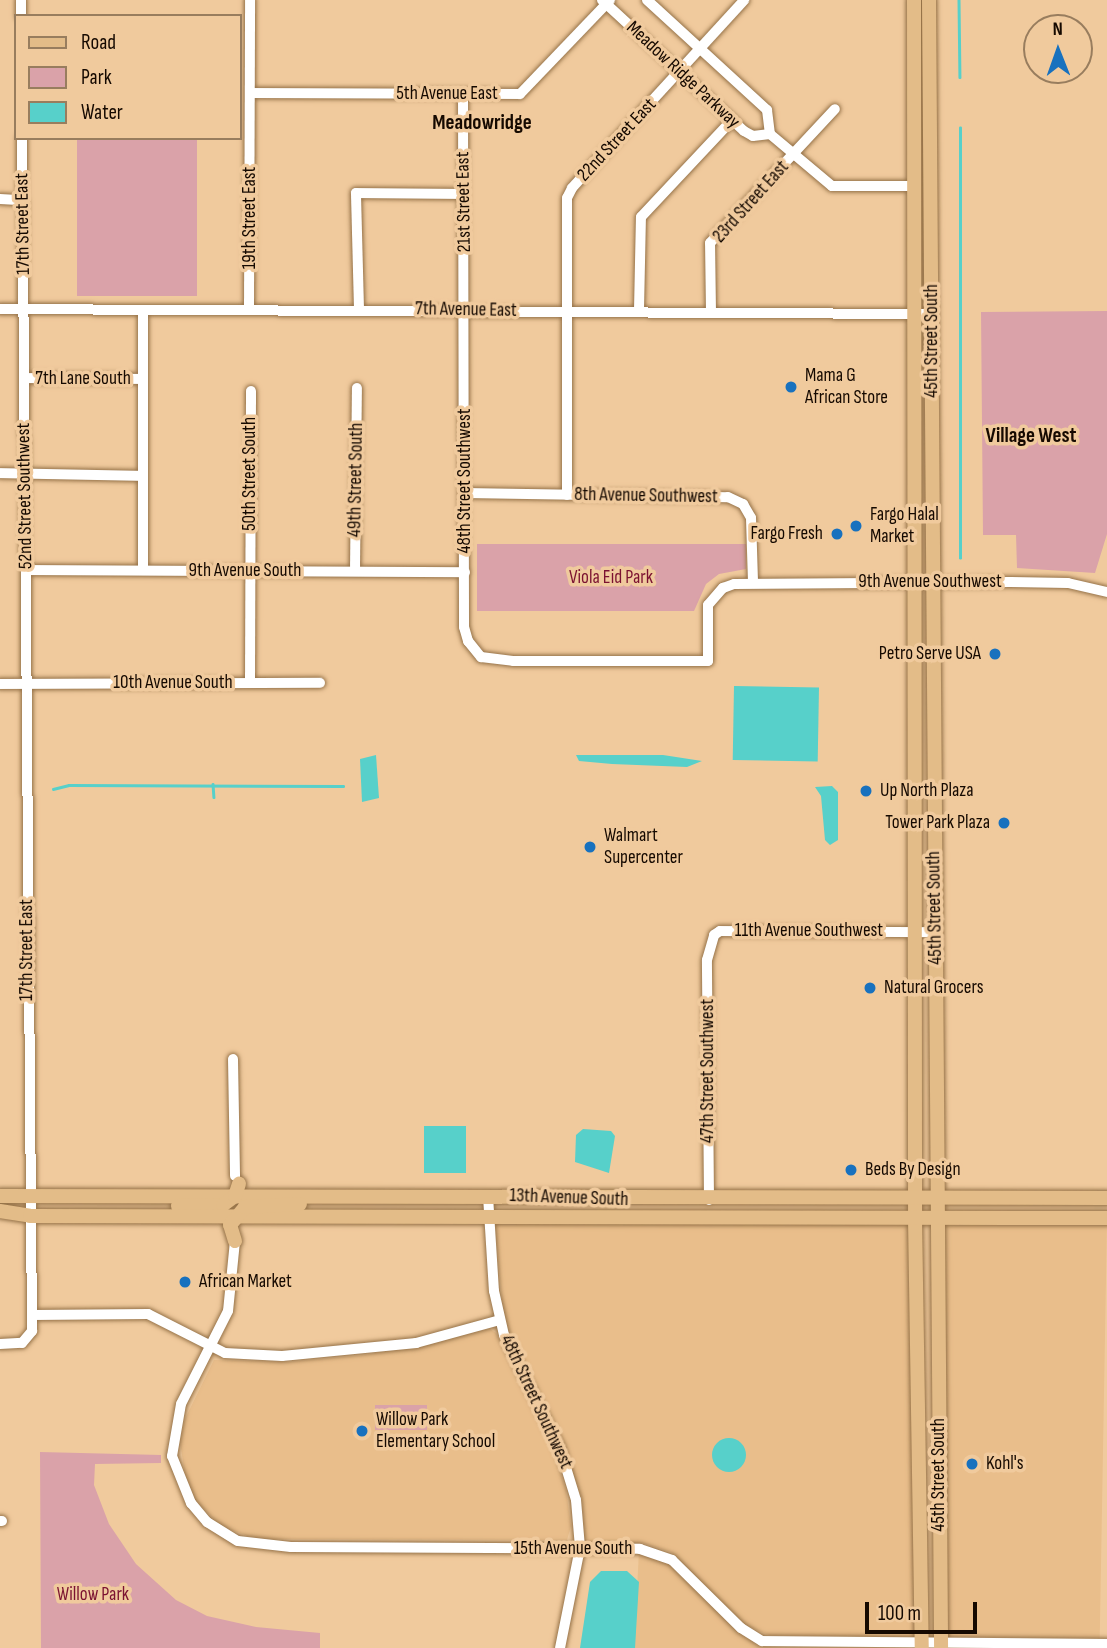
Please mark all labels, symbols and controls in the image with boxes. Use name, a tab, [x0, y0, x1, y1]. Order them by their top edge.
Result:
legend	[14, 14, 242, 140]
north arrow	[1023, 14, 1093, 84]
street label: Meadow Ridge Parkway	[622, 17, 744, 133]
text: N	[1052, 18, 1063, 41]
text: Road	[81, 30, 116, 55]
text: Park	[81, 65, 112, 90]
street label: 5th Avenue East	[396, 83, 498, 105]
street label: 22nd Street East	[573, 94, 661, 186]
text: Water	[81, 100, 123, 125]
district label: Meadowridge	[432, 110, 532, 136]
street label: 21st Street East	[452, 151, 476, 253]
street label: 23rd Street East	[708, 156, 794, 248]
street label: 19th Street East	[239, 167, 261, 269]
street label: 17th Street East	[11, 173, 35, 275]
street label: 45th Street South	[921, 284, 943, 398]
street label: 7th Avenue East	[415, 298, 517, 322]
place label: Mama G African Store	[805, 365, 888, 409]
street label: 7th Lane South	[35, 368, 131, 390]
marker: Mama G African Store	[783, 379, 799, 395]
street label: 48th Street Southwest	[454, 408, 476, 554]
street label: 50th Street South	[239, 417, 261, 531]
street label: 52nd Street Southwest	[12, 423, 38, 569]
street label: 49th Street South	[344, 423, 368, 537]
district label: Village West	[986, 423, 1076, 449]
street label: 8th Avenue Southwest	[574, 483, 718, 509]
place label: Fargo Halal Market	[870, 504, 939, 548]
marker: Fargo Halal Market	[848, 518, 864, 534]
place label: Fargo Fresh	[751, 523, 823, 545]
marker: Fargo Fresh	[829, 526, 845, 542]
street label: 9th Avenue South	[189, 560, 301, 582]
park label: Viola Eid Park	[569, 567, 653, 589]
street label: 9th Avenue Southwest	[858, 571, 1002, 593]
place label: Petro Serve USA	[879, 643, 981, 665]
marker: Petro Serve USA	[987, 646, 1003, 662]
street label: 10th Avenue South	[113, 672, 233, 694]
place label: Up North Plaza	[880, 780, 973, 802]
marker: Up North Plaza	[858, 783, 874, 799]
place label: Tower Park Plaza	[885, 812, 990, 834]
marker: Tower Park Plaza	[996, 815, 1012, 831]
place label: Walmart Supercenter	[604, 825, 683, 869]
marker: Walmart Supercenter	[582, 839, 598, 855]
street label: 45th Street South	[923, 851, 947, 965]
street label: 17th Street East	[16, 899, 38, 1001]
street label: 11th Avenue Southwest	[735, 920, 883, 942]
place label: Natural Grocers	[884, 977, 983, 999]
marker: Natural Grocers	[862, 980, 878, 996]
street label: 47th Street Southwest	[697, 999, 719, 1143]
place label: Beds By Design	[865, 1159, 961, 1181]
marker: Beds By Design	[843, 1162, 859, 1178]
street label: 13th Avenue South	[509, 1185, 629, 1211]
place label: African Market	[199, 1271, 292, 1293]
marker: African Market	[177, 1274, 193, 1290]
street label: 48th Street Southwest	[495, 1331, 577, 1473]
place label: Willow Park Elementary School	[376, 1409, 495, 1453]
street label: 45th Street South	[928, 1418, 950, 1532]
marker: Willow Park Elementary School	[354, 1423, 370, 1439]
place label: Kohl's	[986, 1453, 1024, 1475]
marker: Kohl's	[964, 1456, 980, 1472]
street label: 15th Avenue South	[514, 1538, 632, 1560]
park label: Willow Park	[57, 1584, 129, 1606]
scale bar	[869, 1588, 981, 1632]
text: 100 m	[878, 1601, 921, 1626]

